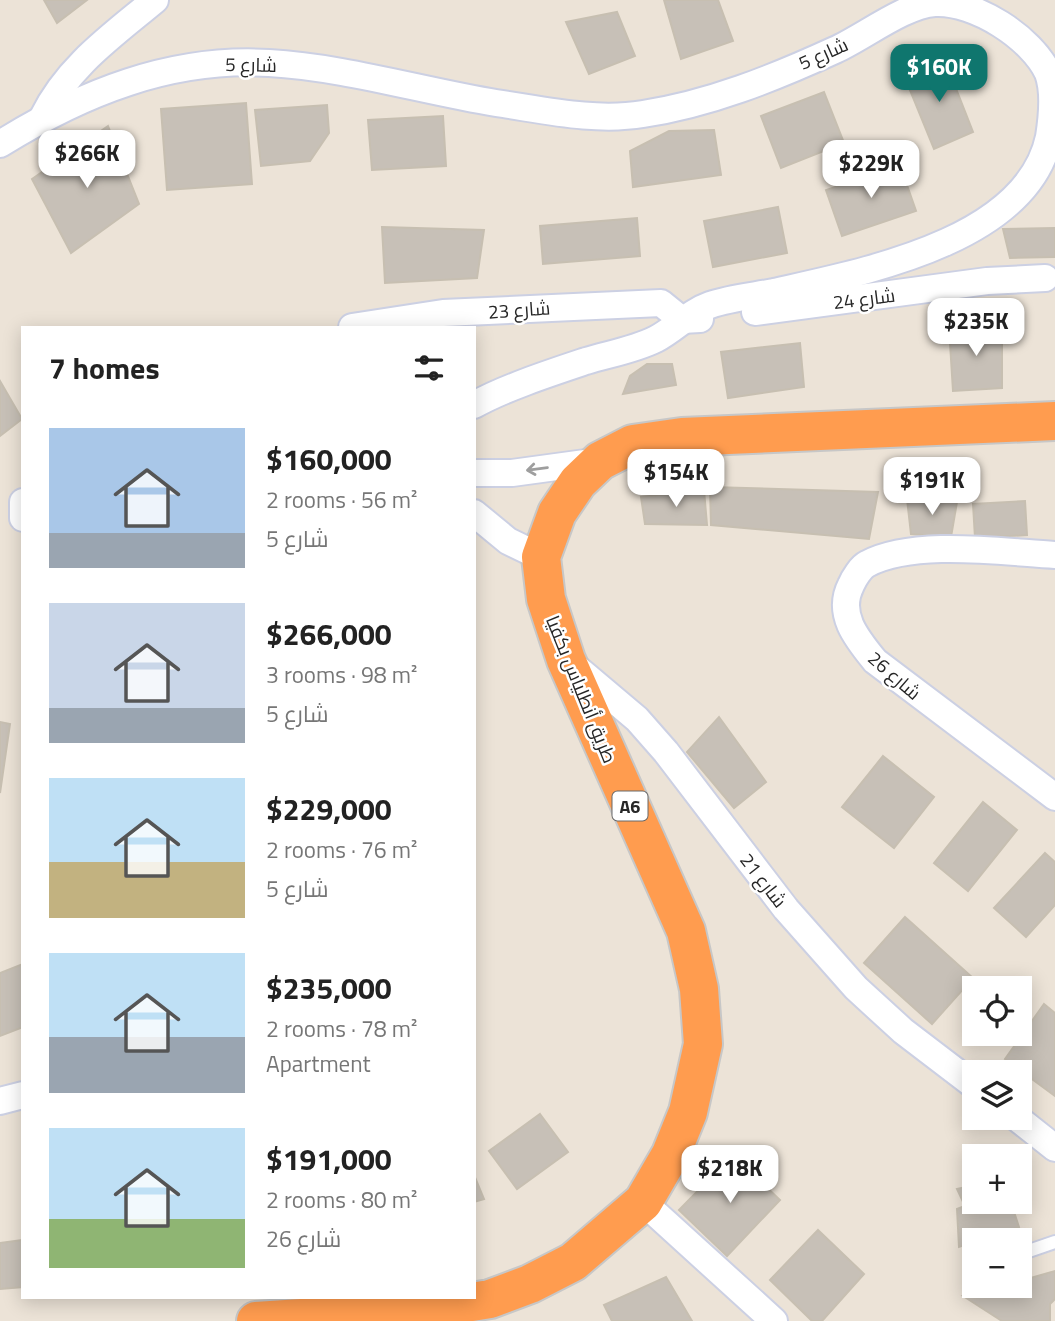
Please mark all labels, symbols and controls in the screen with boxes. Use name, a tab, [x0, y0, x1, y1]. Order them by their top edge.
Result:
street label: شارع 5	[794, 29, 852, 77]
pin: $160K	[890, 44, 988, 104]
street label: شارع 5	[225, 49, 277, 79]
text: $160K	[906, 49, 972, 84]
pin: $266K	[38, 130, 136, 190]
text: $266K	[54, 135, 120, 170]
pin: $229K	[822, 140, 920, 200]
text: $229K	[838, 145, 904, 180]
street label: شارع 24	[831, 280, 897, 316]
street label: شارع 23	[487, 292, 551, 326]
pin: $235K	[927, 298, 1025, 358]
text: $235K	[943, 303, 1009, 338]
text: 7 homes	[49, 345, 160, 391]
icon: filters	[410, 349, 448, 387]
text: $160,000	[266, 436, 392, 482]
pin: $154K	[627, 449, 725, 509]
text: $154K	[643, 454, 709, 489]
icon: home	[105, 456, 189, 540]
pin: $191K	[883, 458, 981, 517]
text: $191K	[899, 462, 965, 497]
one-way arrow	[526, 463, 549, 476]
text: 2 rooms · 56 m²	[266, 482, 417, 517]
text: شارع 5	[266, 521, 329, 556]
text: $266,000	[266, 611, 392, 657]
street label: طريق أنطلياس بكفيا	[539, 611, 625, 767]
icon: home	[105, 631, 189, 715]
street label: شارع 26	[862, 644, 928, 706]
text: 3 rooms · 98 m²	[266, 657, 417, 692]
text: شارع 5	[266, 696, 329, 731]
text: $229,000	[266, 786, 392, 832]
road number: A6	[612, 792, 648, 820]
icon: home	[105, 806, 189, 890]
text: 2 rooms · 76 m²	[266, 832, 417, 867]
street label: شارع 21	[733, 847, 795, 913]
text: شارع 5	[266, 871, 329, 906]
text: $235,000	[266, 965, 392, 1011]
map controls	[962, 976, 1032, 1298]
button: locate	[962, 976, 1032, 1046]
icon: home	[105, 981, 189, 1065]
text: 2 rooms · 78 m²	[266, 1011, 417, 1046]
text: Apartment	[266, 1046, 371, 1081]
button: layers	[962, 1060, 1032, 1130]
text: $191,000	[266, 1136, 392, 1182]
button: +	[962, 1144, 1032, 1214]
pin: $218K	[681, 1146, 779, 1205]
text: $218K	[697, 1150, 763, 1185]
icon: home	[105, 1156, 189, 1240]
text: 2 rooms · 80 m²	[266, 1182, 417, 1217]
text: شارع 26	[266, 1221, 341, 1256]
button: −	[962, 1228, 1032, 1298]

